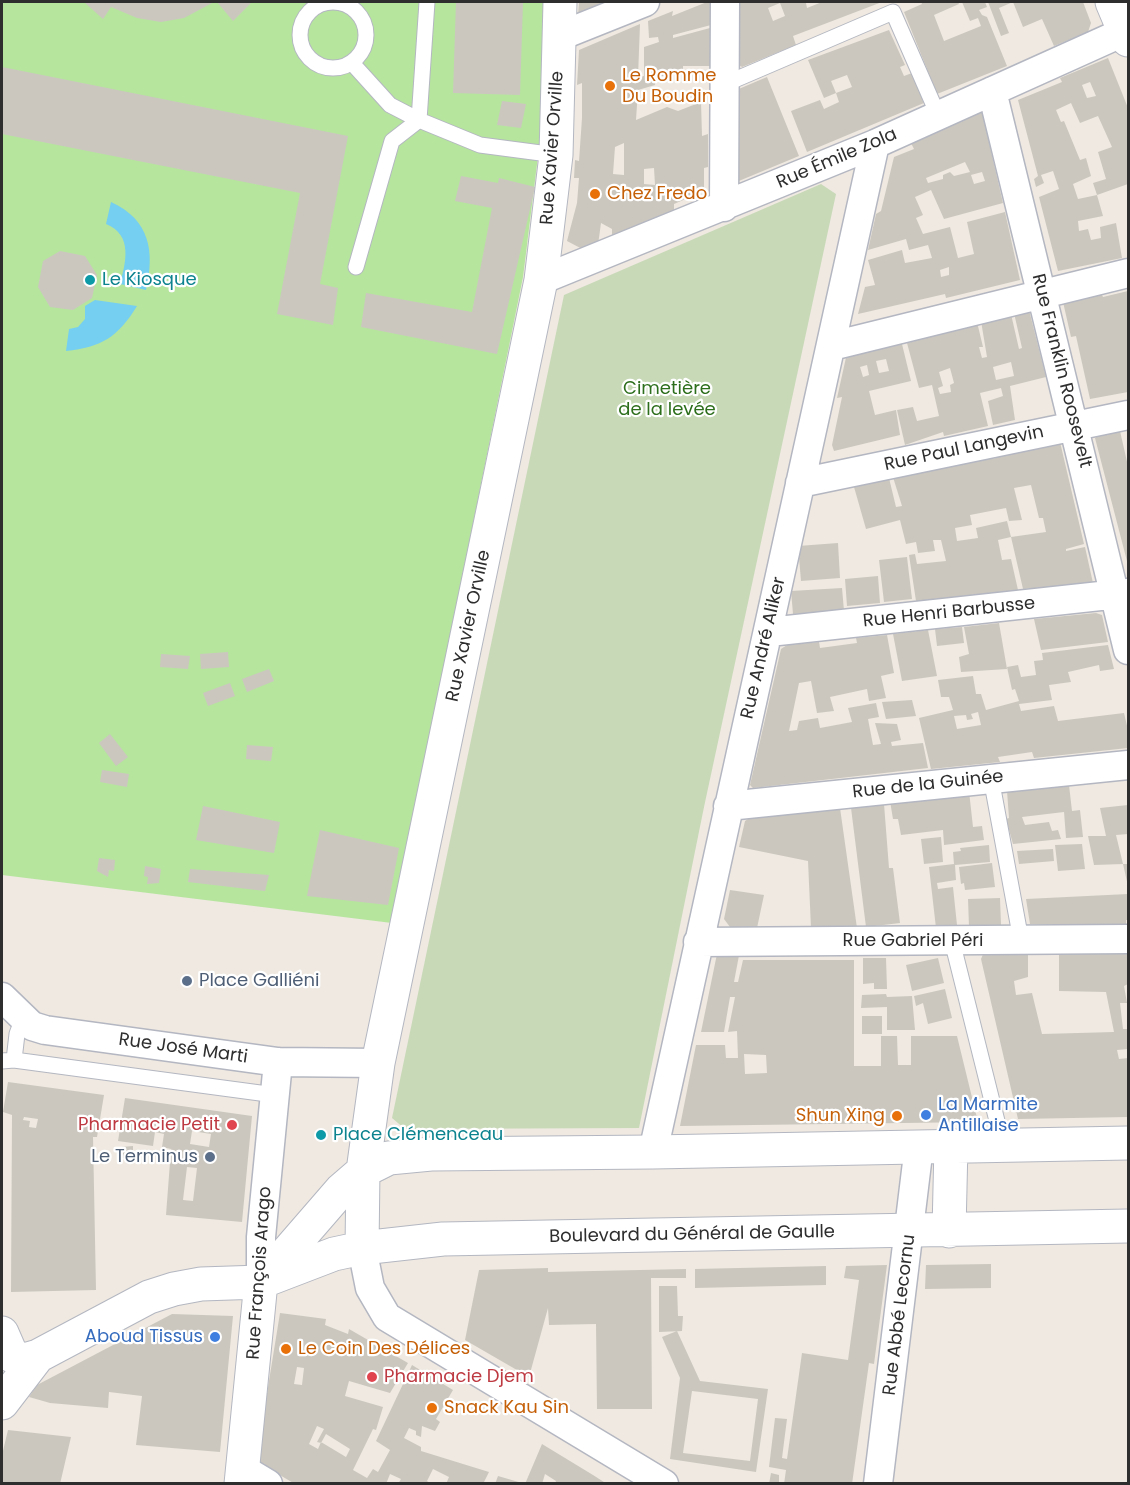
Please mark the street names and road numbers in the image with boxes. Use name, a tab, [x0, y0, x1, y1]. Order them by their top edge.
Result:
street label: Rue Xavier Orville	[537, 70, 569, 226]
street label: Rue Émile Zola	[773, 124, 901, 194]
street label: Rue Franklin Roosevelt	[1026, 272, 1096, 470]
street label: Rue Paul Langevin	[882, 422, 1046, 476]
street label: Rue Xavier Orville	[442, 548, 496, 704]
street label: Rue André Aliker	[737, 575, 791, 721]
street label: Rue Henri Barbusse	[862, 593, 1036, 633]
street label: Rue de la Guinée	[851, 766, 1005, 804]
street label: Rue Gabriel Péri	[842, 930, 984, 952]
street label: Rue José Marti	[117, 1029, 249, 1069]
street label: Rue François Arago	[243, 1186, 277, 1360]
street label: Boulevard du Général de Gaulle	[549, 1222, 835, 1248]
street label: Rue Abbé Lecornu	[879, 1233, 921, 1397]

